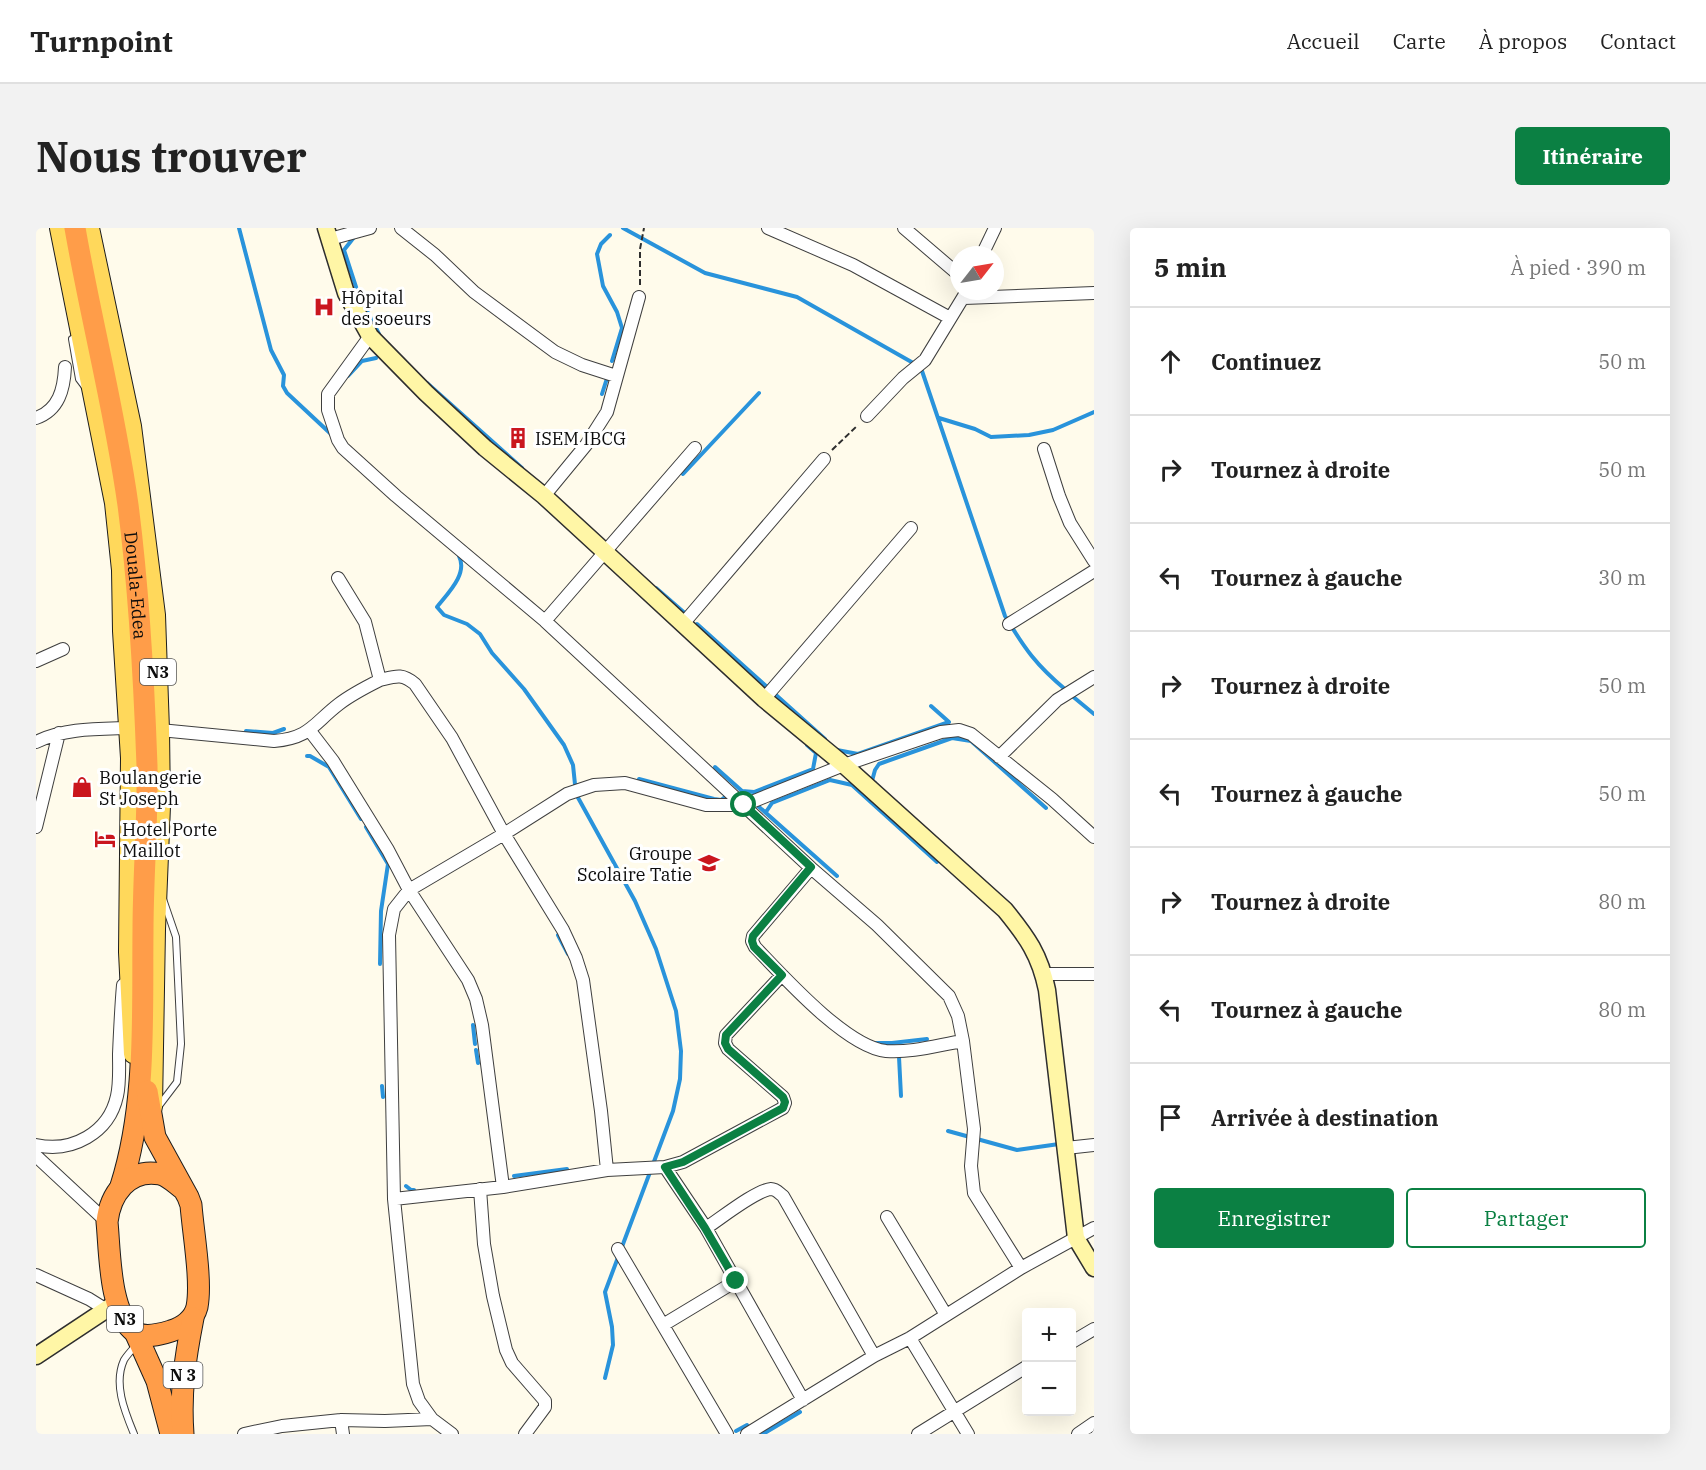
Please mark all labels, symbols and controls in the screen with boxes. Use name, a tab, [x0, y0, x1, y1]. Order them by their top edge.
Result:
text: Turnpoint	[30, 23, 173, 60]
text: Accueil	[1287, 27, 1360, 55]
text: Carte	[1393, 27, 1446, 55]
text: À propos	[1479, 27, 1567, 55]
text: Contact	[1600, 27, 1676, 55]
button: Itinéraire	[1515, 127, 1670, 185]
text: Nous trouver	[36, 129, 307, 184]
north arrow	[950, 246, 1004, 300]
text: 5 min	[1154, 250, 1227, 284]
text: À pied · 390 m	[1511, 254, 1646, 281]
place label: Hôpital des soeurs	[341, 286, 431, 330]
hospital icon: Hôpital des soeurs	[312, 295, 336, 319]
icon: ahead	[1154, 345, 1187, 378]
text: Continuez	[1211, 347, 1321, 376]
text: 50 m	[1598, 348, 1646, 375]
building icon: ISEM IBCG	[506, 426, 530, 450]
place label: ISEM IBCG	[535, 427, 626, 450]
icon: right	[1154, 453, 1187, 486]
text: Tournez à droite	[1211, 455, 1390, 484]
text: 50 m	[1598, 456, 1646, 483]
street label: Douala-Edea	[120, 530, 152, 640]
icon: left	[1154, 561, 1187, 594]
text: Tournez à gauche	[1211, 563, 1402, 592]
text: 30 m	[1598, 564, 1646, 591]
road number: N3	[140, 659, 176, 685]
icon: right	[1154, 669, 1187, 702]
text: Tournez à droite	[1211, 671, 1390, 700]
text: 50 m	[1598, 672, 1646, 699]
place label: Boulangerie St Joseph	[99, 766, 202, 810]
shop icon: Boulangerie St Joseph	[70, 775, 94, 799]
icon: left	[1154, 777, 1187, 810]
text: Tournez à gauche	[1211, 779, 1402, 808]
text: 50 m	[1598, 780, 1646, 807]
route start	[730, 791, 756, 817]
place label: Hotel Porte Maillot	[122, 818, 217, 862]
hotel icon: Hotel Porte Maillot	[93, 827, 117, 851]
place label: Groupe Scolaire Tatie	[577, 842, 692, 886]
school or university icon: Groupe Scolaire Tatie	[697, 851, 721, 875]
icon: right	[1154, 885, 1187, 918]
text: Tournez à droite	[1211, 887, 1390, 916]
text: 80 m	[1598, 888, 1646, 915]
icon: left	[1154, 993, 1187, 1026]
text: Tournez à gauche	[1211, 995, 1402, 1024]
text: 80 m	[1598, 996, 1646, 1023]
icon: arrive	[1154, 1101, 1187, 1134]
text: Arrivée à destination	[1211, 1103, 1439, 1132]
button: Enregistrer	[1154, 1188, 1394, 1248]
button: Partager	[1406, 1188, 1646, 1248]
route end	[722, 1267, 748, 1293]
road number: N3	[107, 1306, 143, 1332]
map controls	[1022, 1308, 1076, 1416]
button: +	[1022, 1308, 1076, 1362]
road number: N 3	[164, 1362, 202, 1388]
button: −	[1022, 1362, 1076, 1416]

